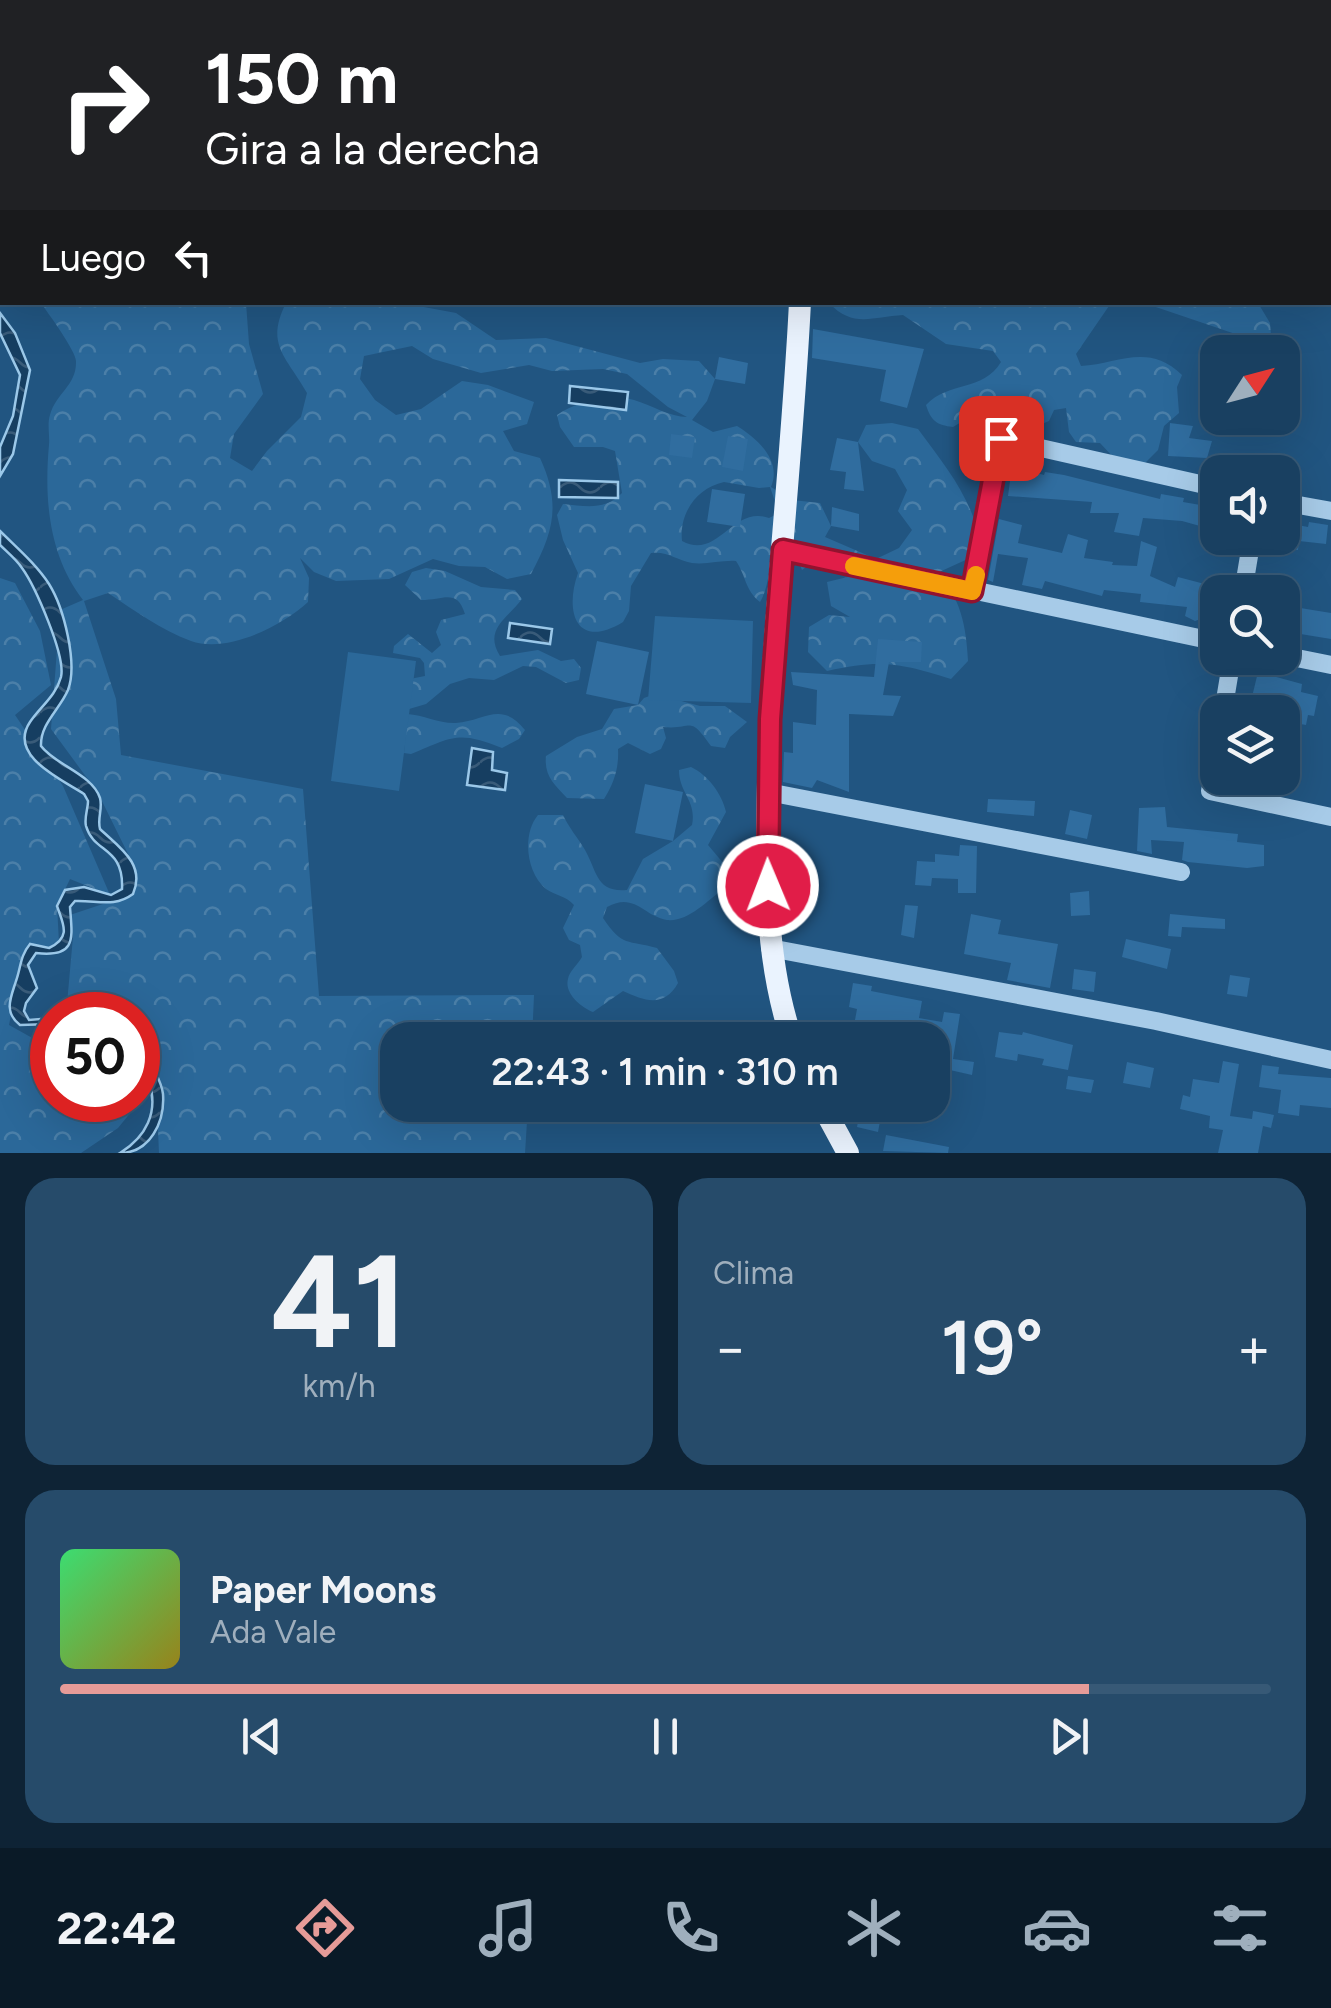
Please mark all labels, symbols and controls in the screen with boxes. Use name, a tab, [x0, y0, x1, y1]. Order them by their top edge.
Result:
text: 150 m	[205, 36, 398, 121]
icon: right	[40, 40, 170, 170]
text: Gira a la derecha	[205, 121, 540, 175]
icon: left	[166, 230, 221, 285]
text: Luego	[40, 235, 146, 281]
north arrow	[1200, 335, 1300, 435]
map controls	[1200, 335, 1300, 795]
pin	[959, 396, 1044, 481]
icon: arrive	[974, 411, 1029, 466]
button: sound	[1200, 455, 1300, 555]
button: search	[1200, 575, 1300, 675]
button: layers	[1200, 695, 1300, 795]
position arrow	[716, 834, 820, 938]
speed limit sign: 50	[30, 992, 160, 1122]
text: 22:43 · 1 min · 310 m	[491, 1049, 839, 1095]
text: 41	[270, 1224, 408, 1380]
text: Clima	[713, 1254, 794, 1292]
text: 19°	[941, 1303, 1043, 1393]
text: −	[713, 1315, 747, 1381]
text: +	[1237, 1315, 1271, 1381]
text: km/h	[302, 1367, 376, 1405]
text: Paper Moons	[210, 1567, 436, 1613]
text: Ada Vale	[210, 1613, 336, 1651]
icon: previous	[234, 1709, 289, 1764]
icon: pause	[638, 1709, 693, 1764]
icon: next	[1042, 1709, 1097, 1764]
icon: directions	[290, 1893, 360, 1963]
icon: music	[473, 1893, 543, 1963]
icon: phone	[656, 1893, 726, 1963]
icon: climate	[839, 1893, 909, 1963]
icon: car	[1022, 1893, 1092, 1963]
icon: filters	[1205, 1893, 1275, 1963]
text: 22:42	[56, 1901, 177, 1955]

